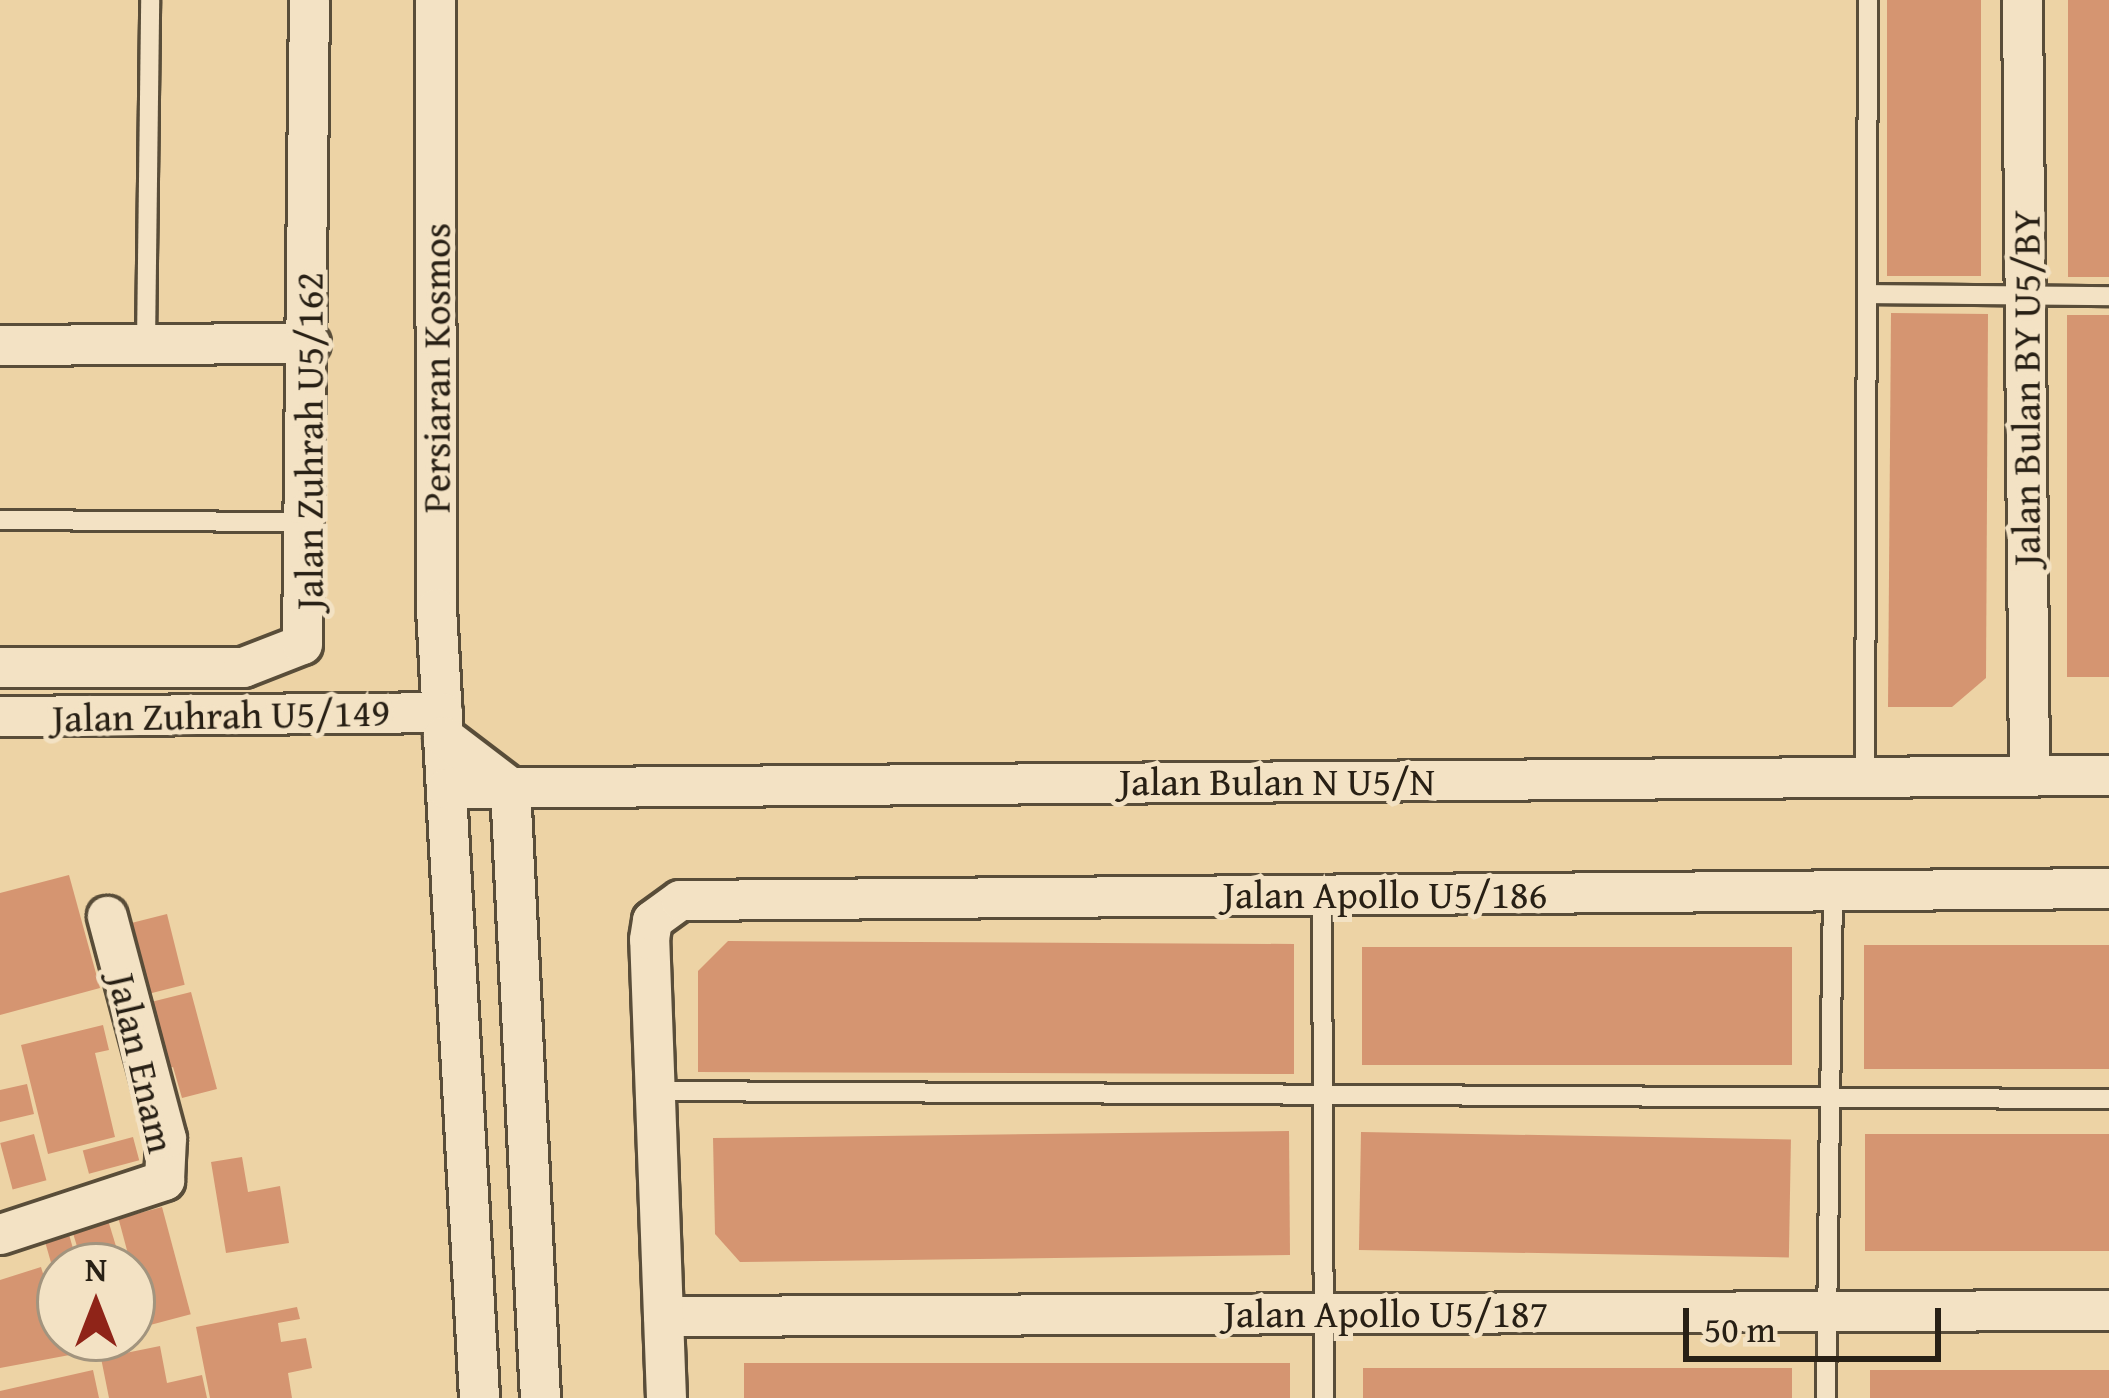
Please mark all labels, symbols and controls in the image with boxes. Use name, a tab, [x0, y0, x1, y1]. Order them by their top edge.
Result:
street label: Jalan Bulan BY U5/BY	[2003, 210, 2049, 566]
street label: Persiaran Kosmos	[413, 223, 459, 513]
street label: Jalan Zuhrah U5/162	[286, 272, 332, 610]
street label: Jalan Zuhrah U5/149	[52, 689, 390, 741]
street label: Jalan Bulan N U5/N	[1119, 758, 1435, 804]
street label: Jalan Apollo U5/186	[1223, 871, 1547, 917]
street label: Jalan Enam	[99, 969, 185, 1157]
north arrow	[36, 1242, 156, 1362]
text: N	[85, 1245, 107, 1293]
scale bar	[1689, 1284, 1947, 1358]
street label: Jalan Apollo U5/187	[1224, 1290, 1548, 1336]
text: 50 m	[1704, 1302, 1776, 1355]

